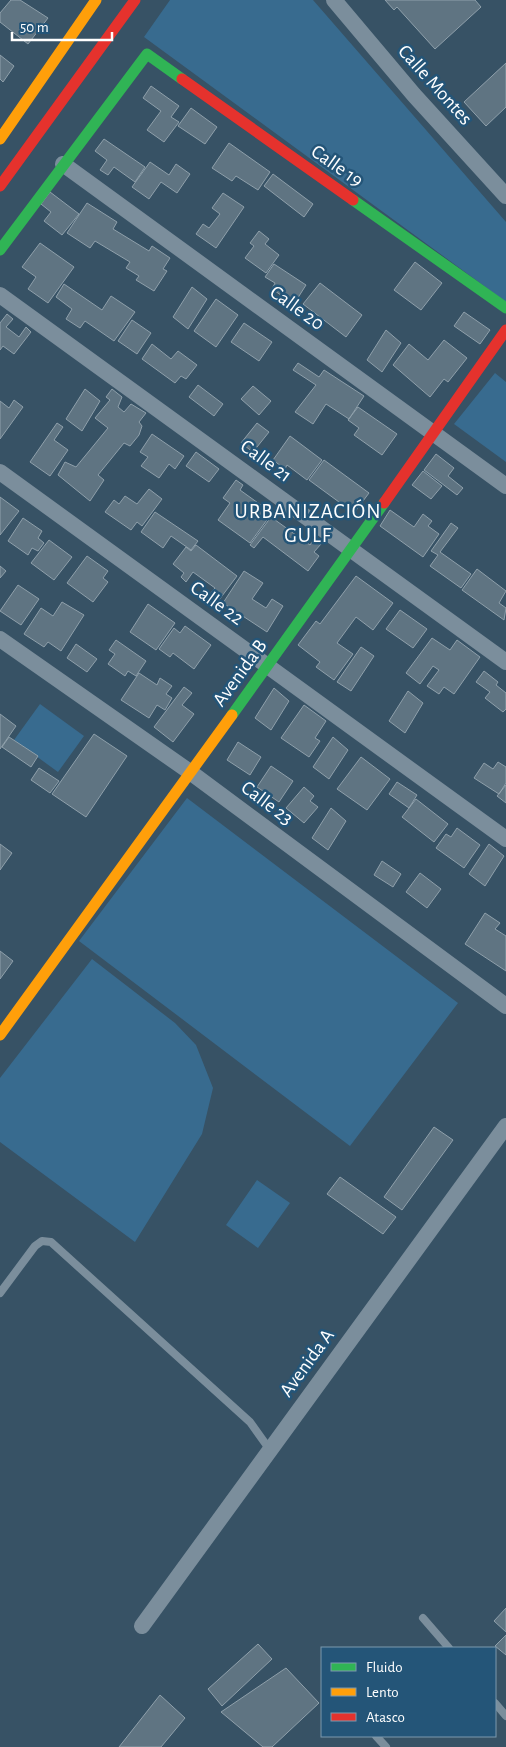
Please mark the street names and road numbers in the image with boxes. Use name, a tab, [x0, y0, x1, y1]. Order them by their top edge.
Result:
street label: Calle Montes	[394, 41, 476, 129]
street label: Calle 19	[307, 141, 367, 191]
street label: Calle 20	[266, 282, 328, 334]
street label: Calle 21	[237, 436, 295, 486]
street label: Calle 22	[187, 577, 247, 629]
street label: Avenida B	[209, 636, 271, 710]
street label: Calle 23	[237, 777, 297, 829]
street label: Avenida A	[276, 1325, 338, 1401]

